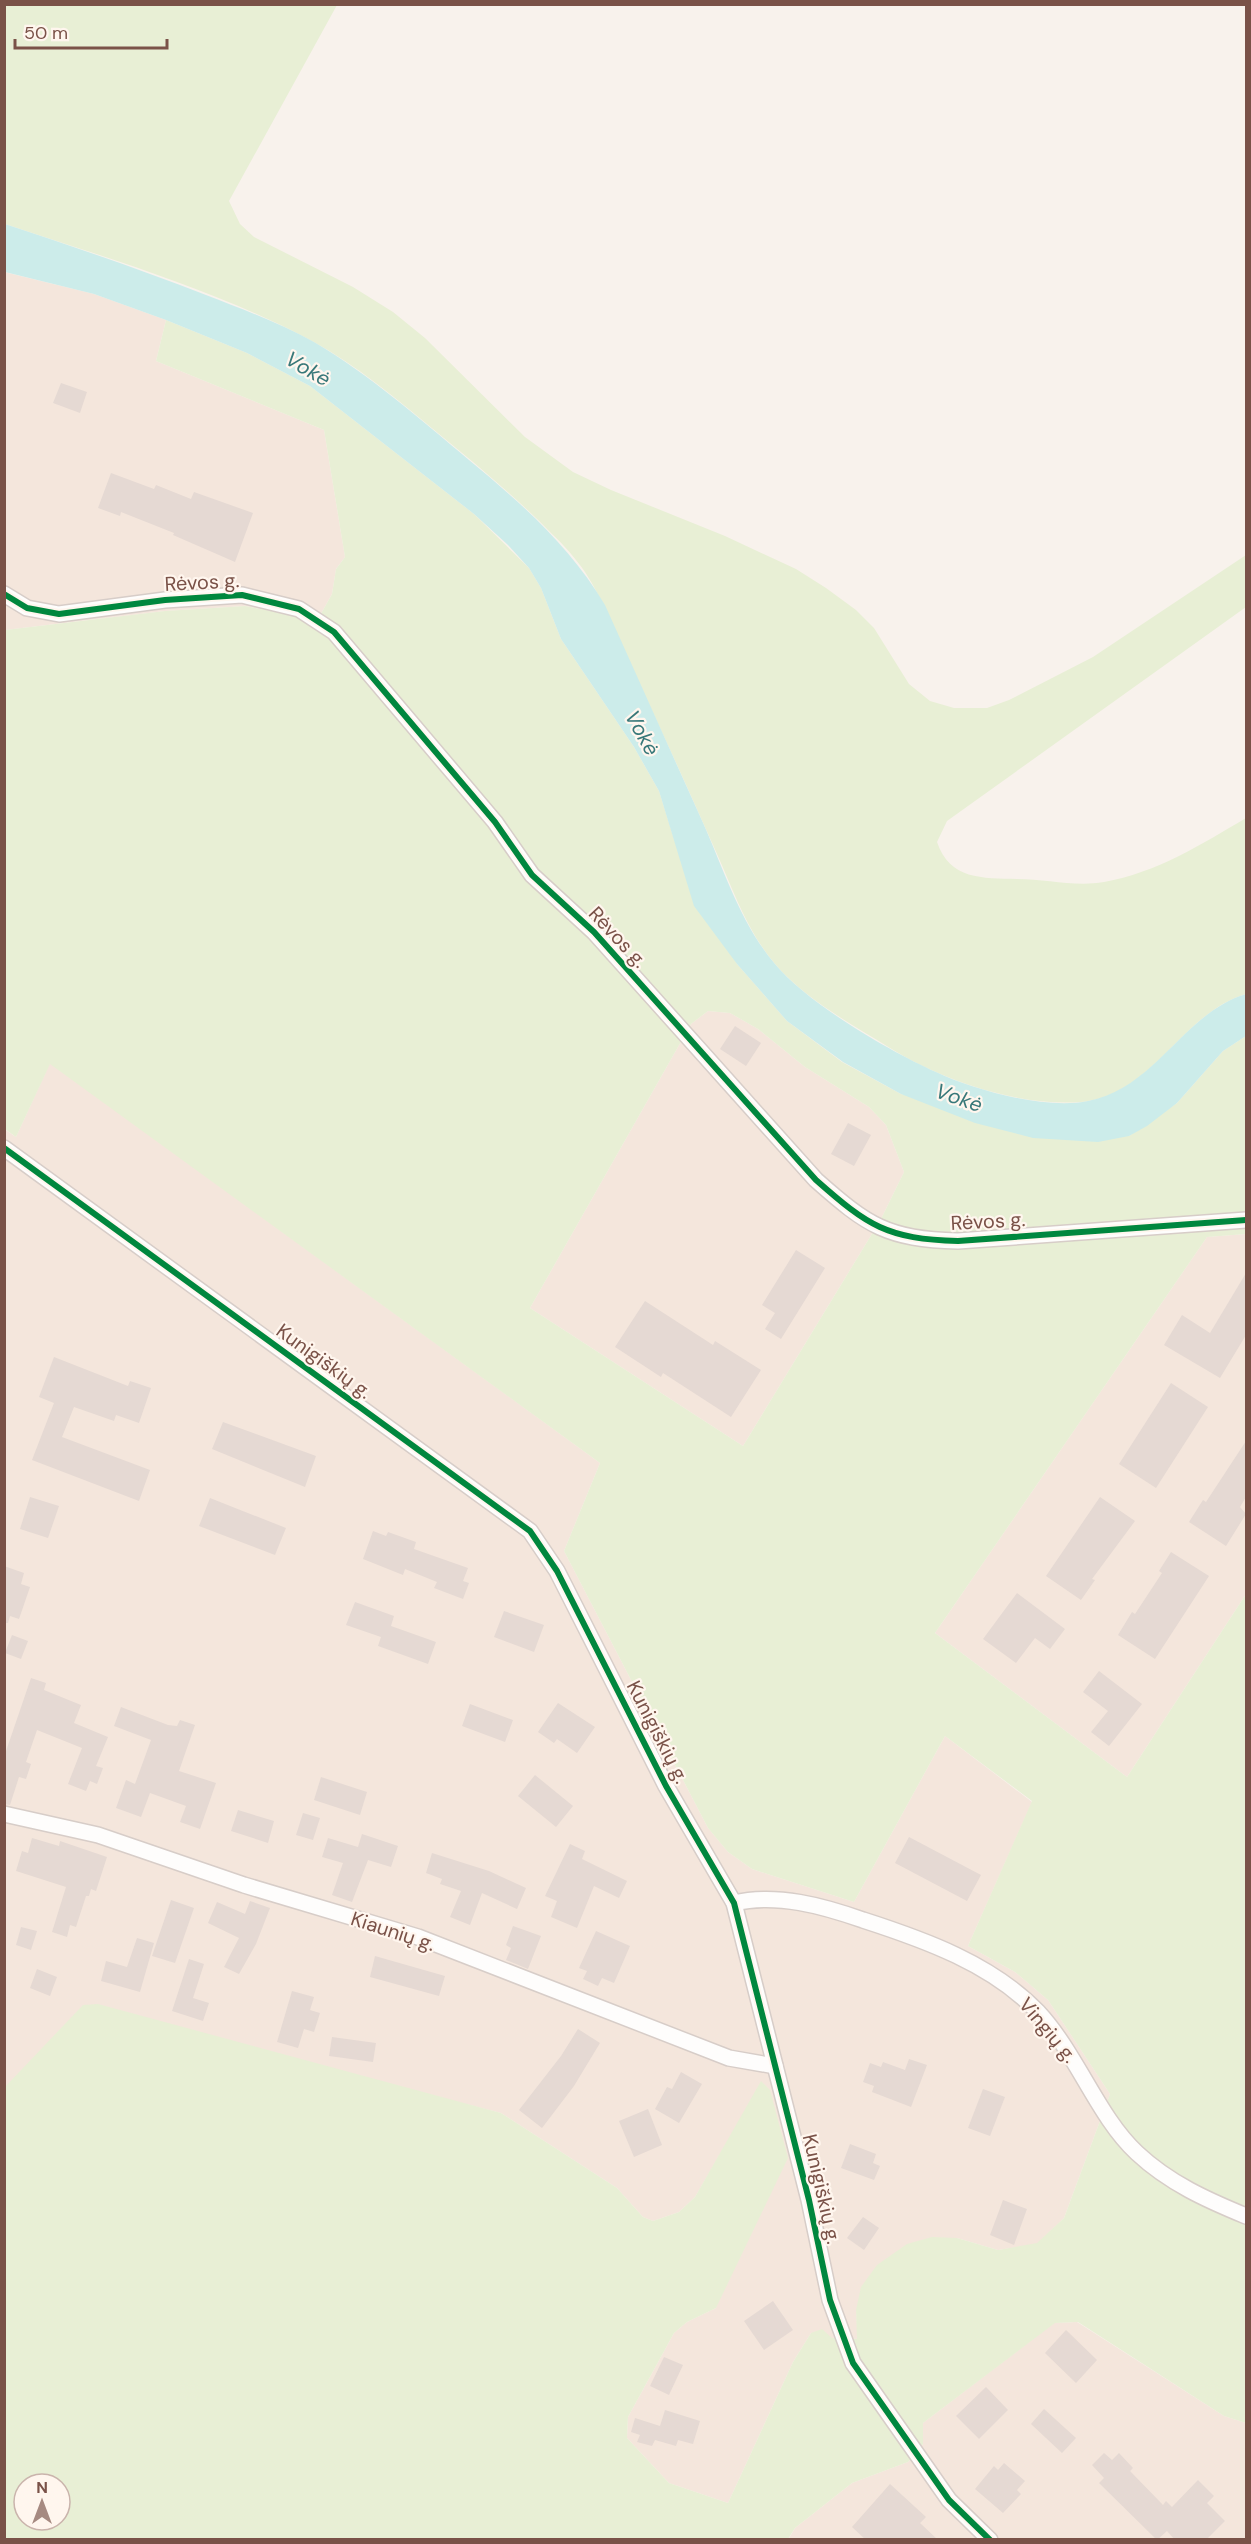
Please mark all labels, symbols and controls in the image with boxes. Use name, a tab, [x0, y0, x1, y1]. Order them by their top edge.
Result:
scale bar	[15, 12, 166, 50]
text: 50 m	[24, 21, 68, 45]
water label: Vokė	[280, 345, 336, 393]
street label: Rėvos g.	[164, 567, 240, 597]
water label: Vokė	[618, 705, 666, 761]
street label: Rėvos g.	[583, 901, 653, 973]
water label: Vokė	[932, 1077, 986, 1119]
street label: Rėvos g.	[950, 1206, 1026, 1236]
street label: Kunigiškių g.	[271, 1318, 377, 1404]
street label: Kunigiškių g.	[621, 1676, 695, 1788]
street label: Kiaunių g.	[348, 1905, 438, 1957]
street label: Vingių g.	[1013, 1992, 1083, 2068]
street label: Kunigiškių g.	[797, 2132, 847, 2246]
north arrow	[12, 2472, 72, 2532]
text: N	[36, 2477, 48, 2498]

